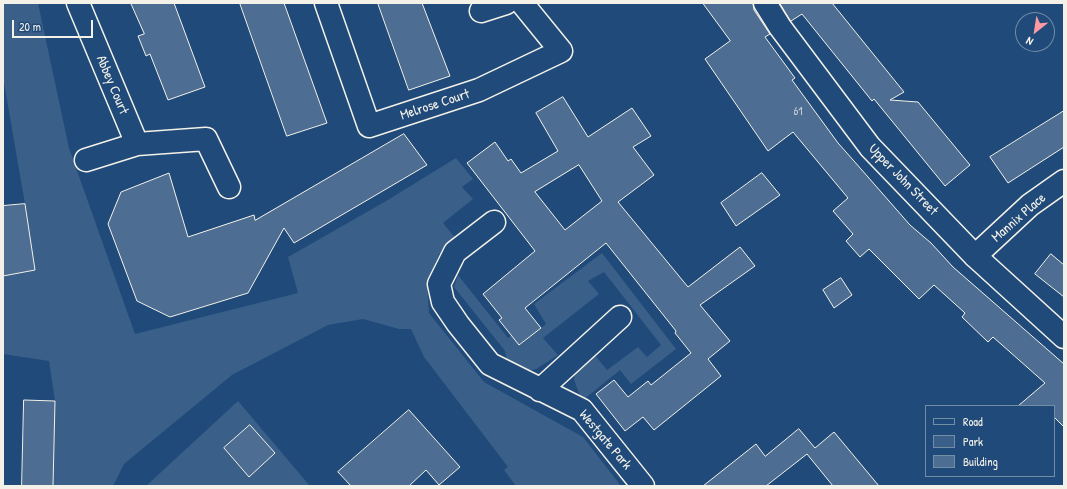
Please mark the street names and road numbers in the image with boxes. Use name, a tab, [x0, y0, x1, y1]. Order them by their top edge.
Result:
street label: Abbey Court	[92, 53, 132, 117]
street label: Melrose Court	[398, 86, 472, 124]
street label: Upper John Street	[865, 141, 941, 219]
street label: Mannix Place	[989, 190, 1049, 246]
street label: Westgate Park	[575, 407, 635, 473]

